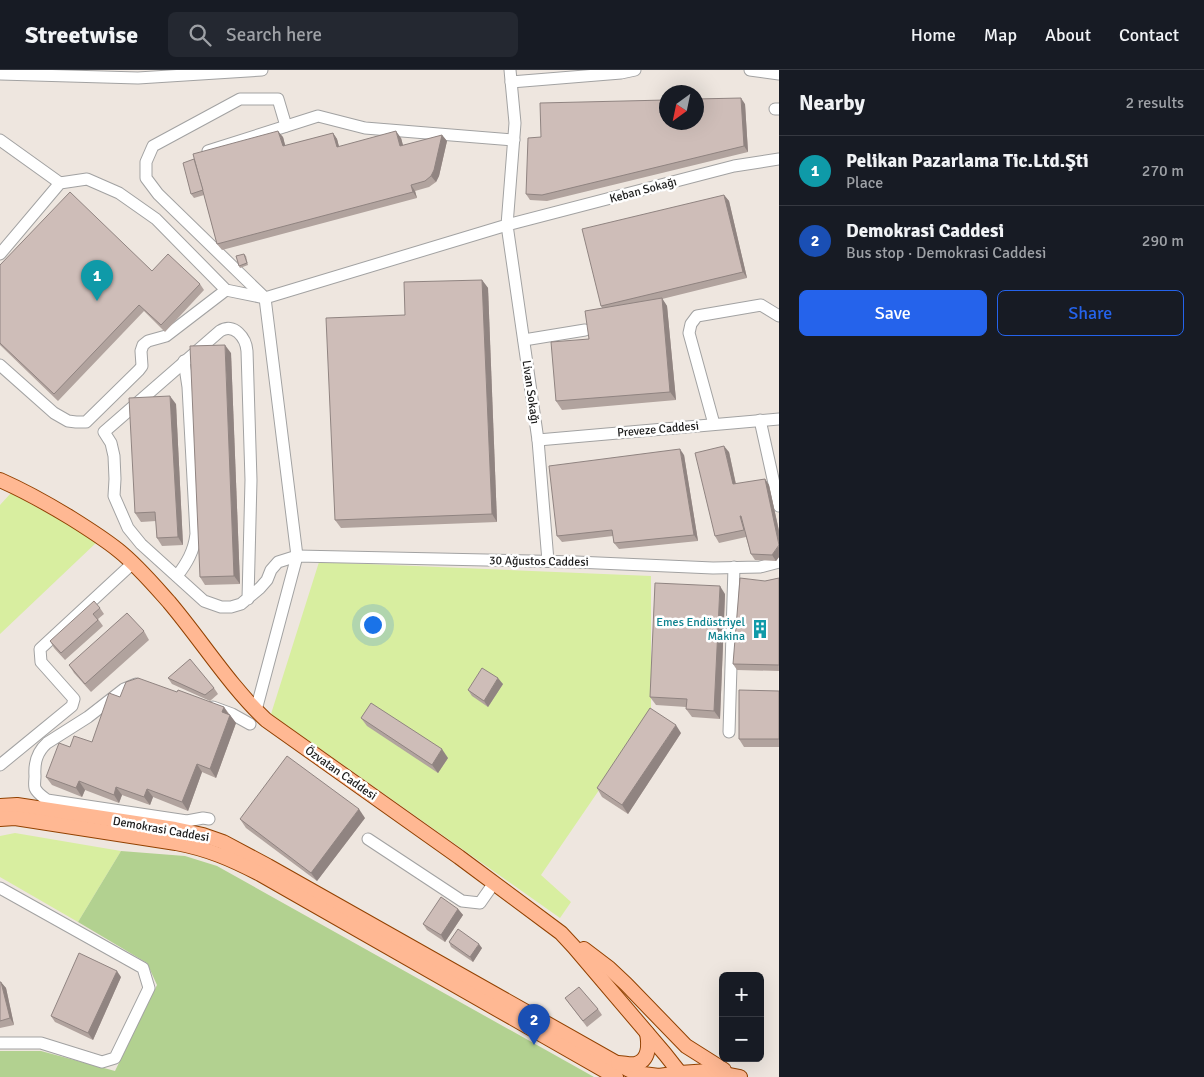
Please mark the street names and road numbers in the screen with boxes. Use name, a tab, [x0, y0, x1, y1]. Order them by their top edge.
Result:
street label: Keban Sokağı	[608, 174, 678, 207]
street label: Livan Sokağı	[519, 359, 542, 425]
street label: Preveze Caddesi	[616, 418, 700, 441]
street label: 30 Ağustos Caddesi	[489, 553, 589, 570]
street label: Özvatan Caddesi	[302, 743, 380, 804]
street label: Demokrasi Caddesi	[112, 814, 210, 845]

